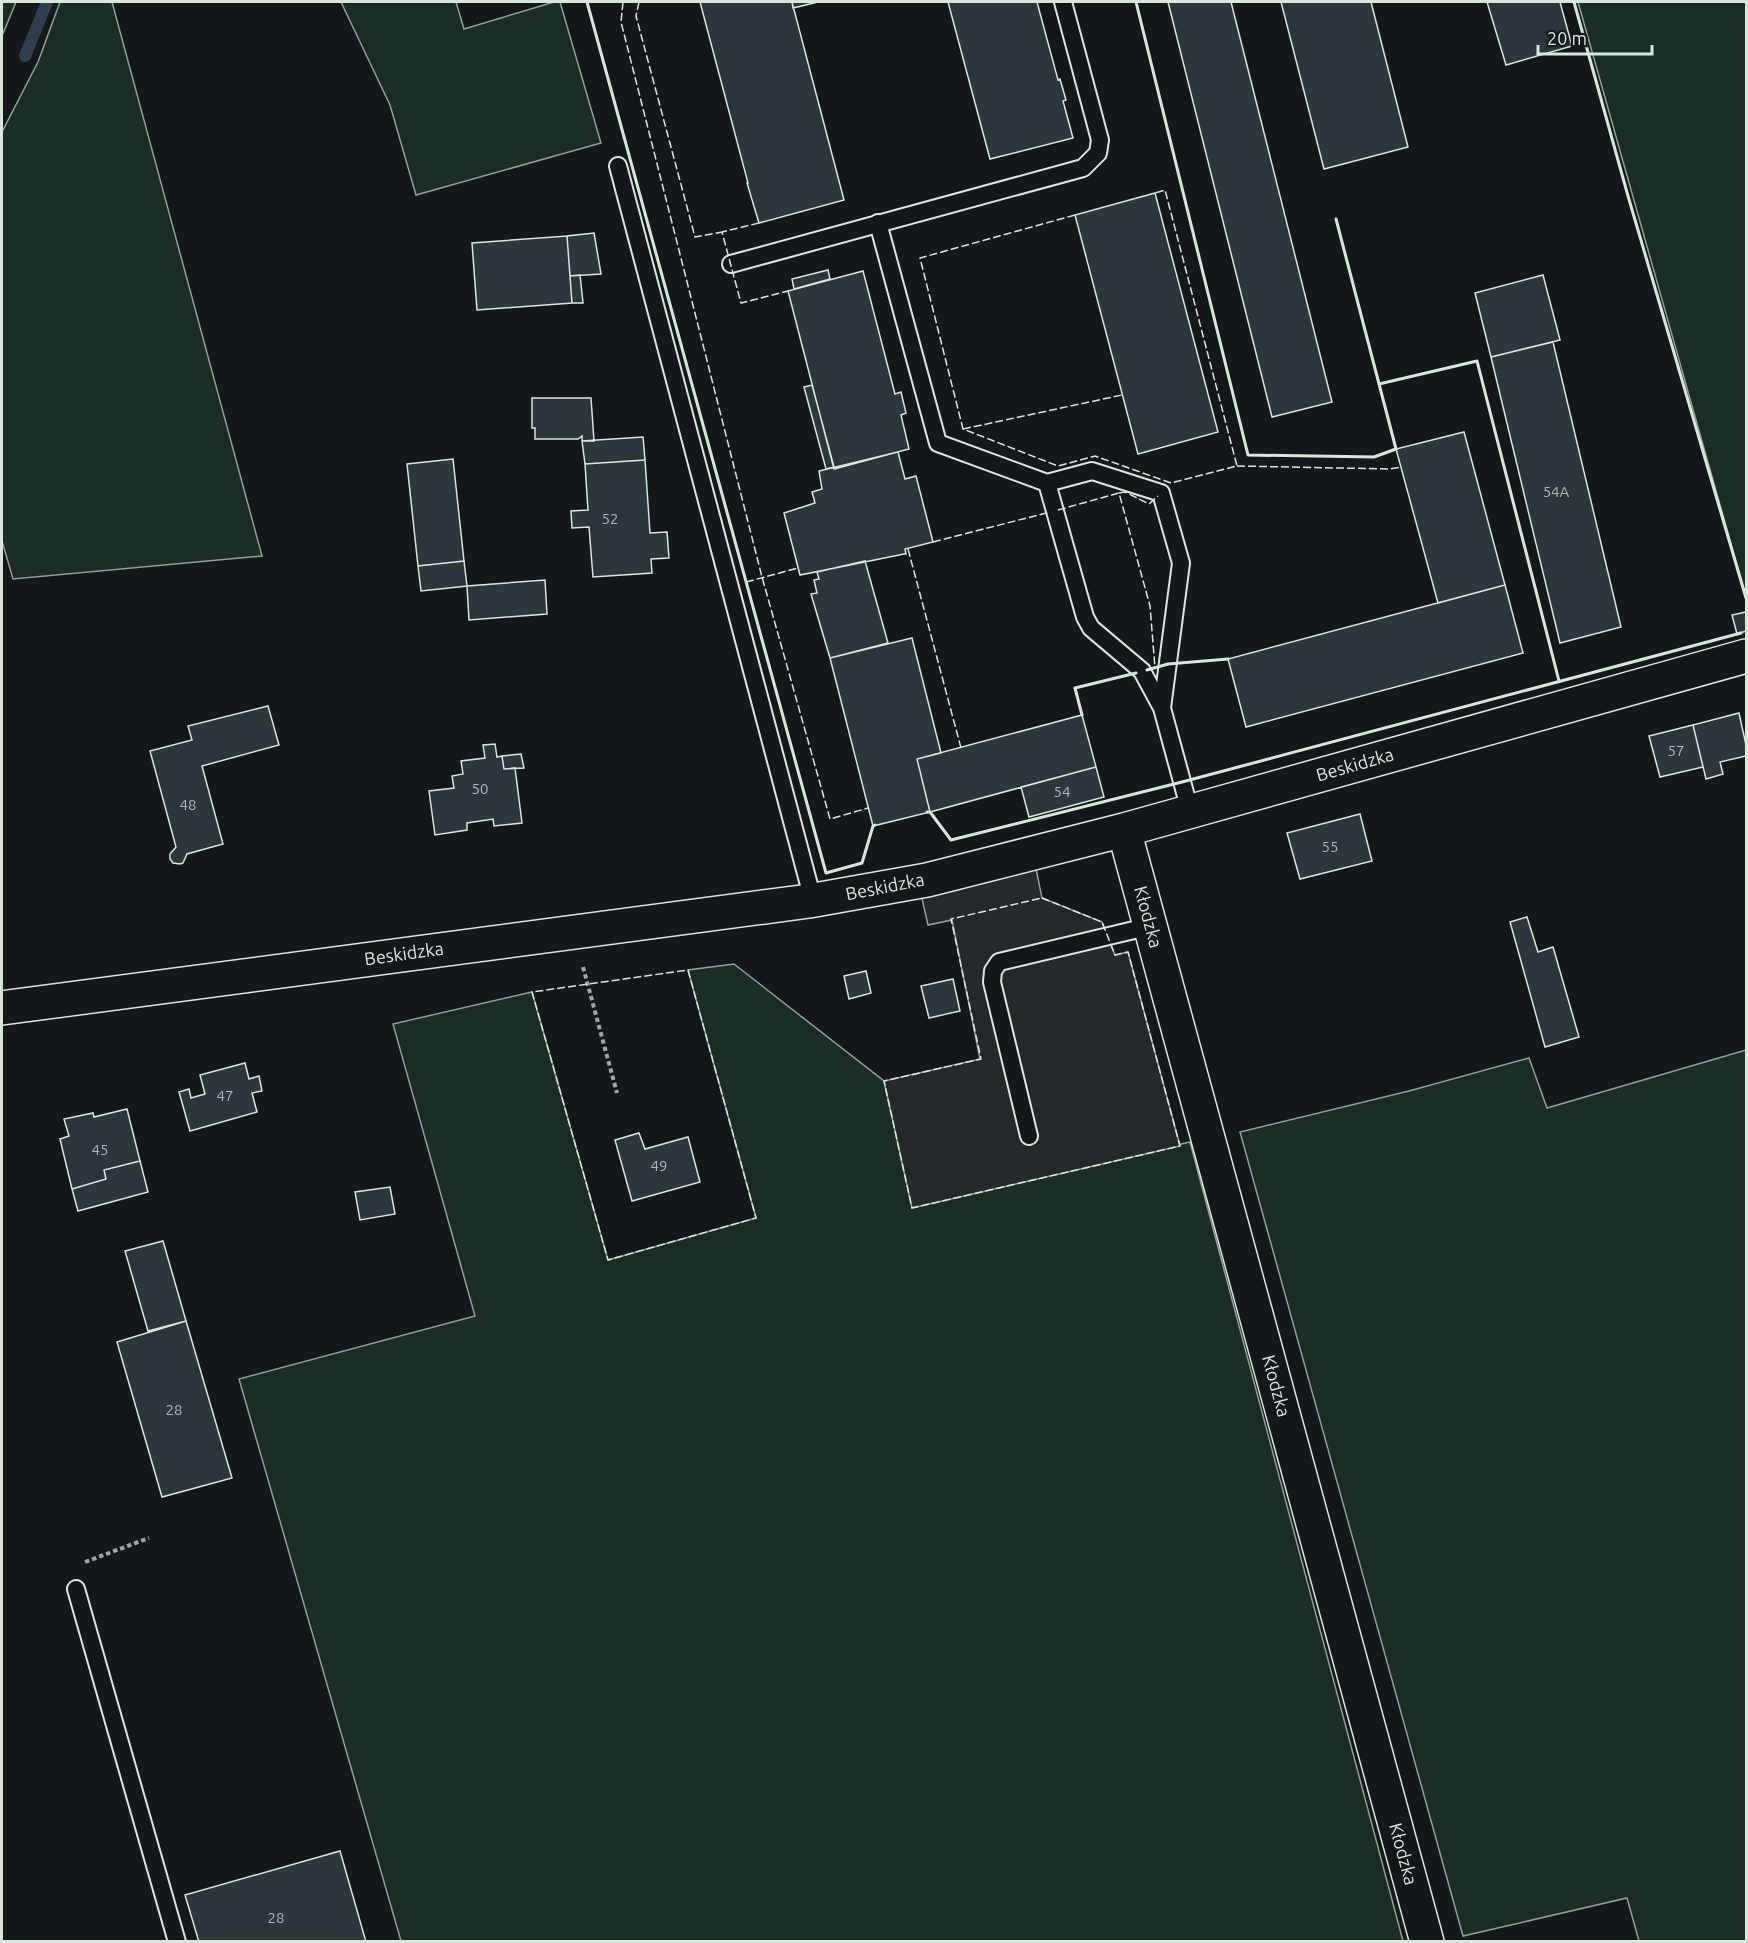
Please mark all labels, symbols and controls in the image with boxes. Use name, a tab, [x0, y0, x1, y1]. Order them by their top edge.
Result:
scale bar	[1538, 18, 1652, 56]
text: 20 m	[1547, 28, 1587, 48]
house number: 54A	[1543, 483, 1570, 500]
house number: 52	[602, 510, 618, 527]
house number: 57	[1668, 742, 1684, 759]
street label: Beskidzka	[1314, 743, 1396, 785]
house number: 50	[472, 780, 488, 797]
house number: 54	[1054, 783, 1070, 800]
house number: 48	[180, 796, 196, 813]
house number: 55	[1322, 838, 1338, 855]
street label: Beskidzka	[844, 869, 926, 903]
street label: Kłodzka	[1131, 884, 1167, 950]
street label: Beskidzka	[363, 938, 445, 968]
house number: 47	[217, 1087, 233, 1104]
house number: 45	[92, 1141, 108, 1158]
house number: 49	[651, 1157, 667, 1174]
street label: Kłodzka	[1259, 1353, 1295, 1419]
house number: 28	[166, 1401, 182, 1418]
street label: Kłodzka	[1386, 1821, 1422, 1887]
house number: 28	[268, 1909, 284, 1926]

